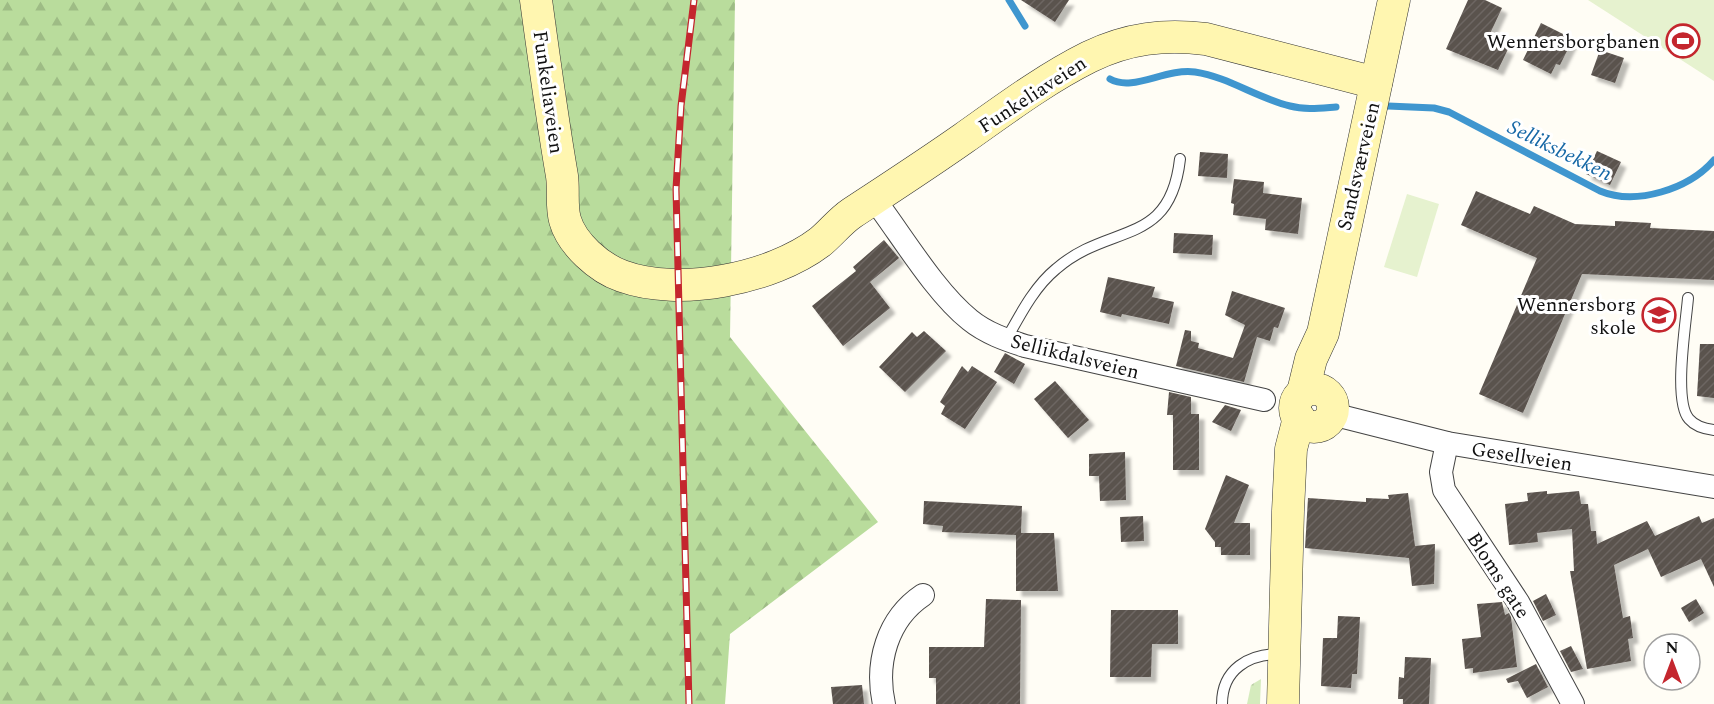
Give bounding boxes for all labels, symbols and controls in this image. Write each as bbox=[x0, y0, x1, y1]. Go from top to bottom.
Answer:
sports icon: Wennersborgbanen bbox=[1665, 23, 1701, 59]
place label: Wennersborgbanen bbox=[1487, 27, 1660, 57]
street label: Funkeliaveien bbox=[525, 29, 572, 156]
street label: Funkeliaveien bbox=[972, 48, 1093, 141]
street label: Sandsværveien bbox=[1330, 99, 1388, 234]
water label: Selliksbekken bbox=[1502, 112, 1617, 190]
place label: Wennersborg skole bbox=[1517, 290, 1636, 343]
school or university icon: Wennersborg skole bbox=[1641, 297, 1677, 333]
street label: Sellikdalsveien bbox=[1007, 326, 1142, 387]
street label: Gesellveien bbox=[1469, 434, 1575, 480]
street label: Bloms gate bbox=[1459, 526, 1537, 625]
north arrow bbox=[1642, 632, 1702, 692]
text: N bbox=[1665, 636, 1679, 660]

